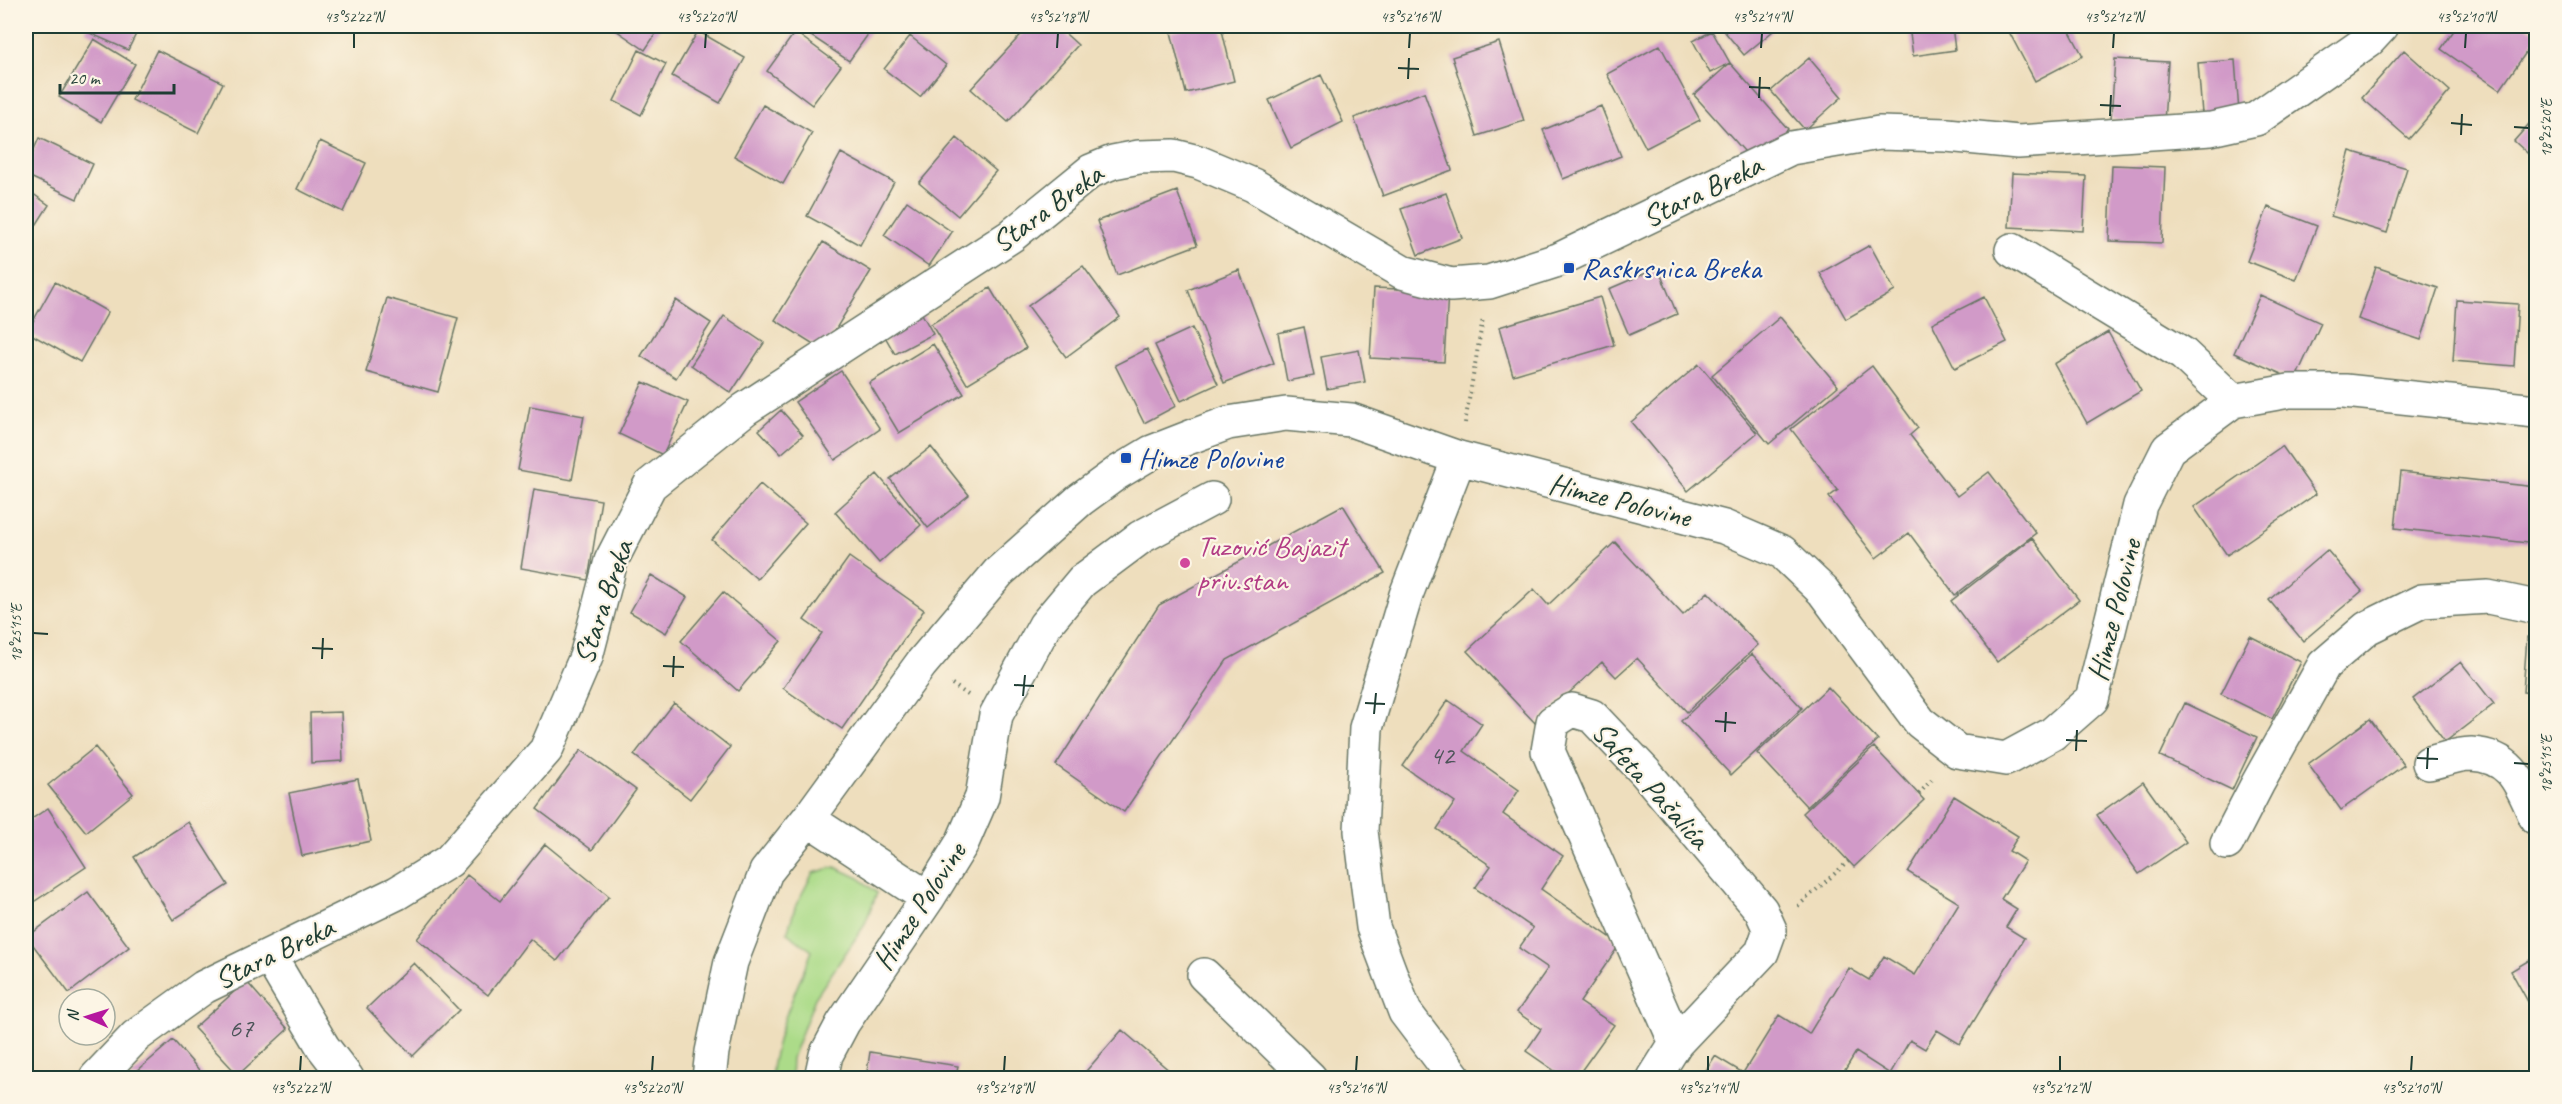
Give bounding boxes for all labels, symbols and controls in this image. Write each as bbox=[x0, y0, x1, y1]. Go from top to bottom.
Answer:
text: 43°52'22"N bbox=[324, 8, 387, 27]
text: 43°52'20"N bbox=[676, 8, 739, 27]
text: 43°52'18"N bbox=[1028, 8, 1091, 27]
text: 43°52'16"N bbox=[1380, 8, 1443, 27]
text: 43°52'14"N bbox=[1732, 8, 1795, 27]
text: 43°52'12"N bbox=[2084, 8, 2147, 27]
text: 43°52'10"N bbox=[2436, 8, 2499, 27]
scale bar bbox=[60, 57, 174, 95]
text: 20 m bbox=[69, 67, 102, 89]
text: 18°25'20"E bbox=[2537, 97, 2556, 157]
street label: Stara Breka bbox=[1636, 145, 1770, 236]
street label: Stara Breka bbox=[984, 154, 1112, 261]
place label: Raskrsnica Breka bbox=[1581, 249, 1763, 287]
marker: Raskrsnica Breka bbox=[1562, 261, 1576, 275]
place label: Himze Polovine bbox=[1138, 439, 1285, 477]
marker: Himze Polovine bbox=[1119, 451, 1133, 465]
street label: Himze Polovine bbox=[1545, 464, 1697, 536]
place label: Tuzović Bajazit priv.stan bbox=[1197, 527, 1349, 599]
street label: Stara Breka bbox=[564, 533, 642, 669]
street label: Himze Polovine bbox=[2078, 533, 2150, 685]
marker: Tuzović Bajazit priv.stan bbox=[1178, 556, 1192, 570]
text: 18°25'15"E bbox=[7, 602, 26, 662]
street label: Safeta Pašalića bbox=[1584, 713, 1720, 858]
text: 18°25'15"E bbox=[2537, 733, 2556, 793]
house number: 42 bbox=[1430, 738, 1456, 772]
street label: Himze Polovine bbox=[864, 833, 976, 977]
street label: Stara Breka bbox=[208, 907, 342, 998]
north arrow bbox=[57, 987, 117, 1047]
text: N bbox=[63, 1008, 83, 1022]
house number: 67 bbox=[229, 1011, 255, 1045]
text: 43°52'22"N bbox=[270, 1079, 333, 1098]
text: 43°52'20"N bbox=[622, 1079, 685, 1098]
text: 43°52'18"N bbox=[974, 1079, 1037, 1098]
text: 43°52'16"N bbox=[1326, 1079, 1389, 1098]
text: 43°52'14"N bbox=[1678, 1079, 1741, 1098]
text: 43°52'12"N bbox=[2030, 1079, 2093, 1098]
text: 43°52'10"N bbox=[2381, 1079, 2444, 1098]

